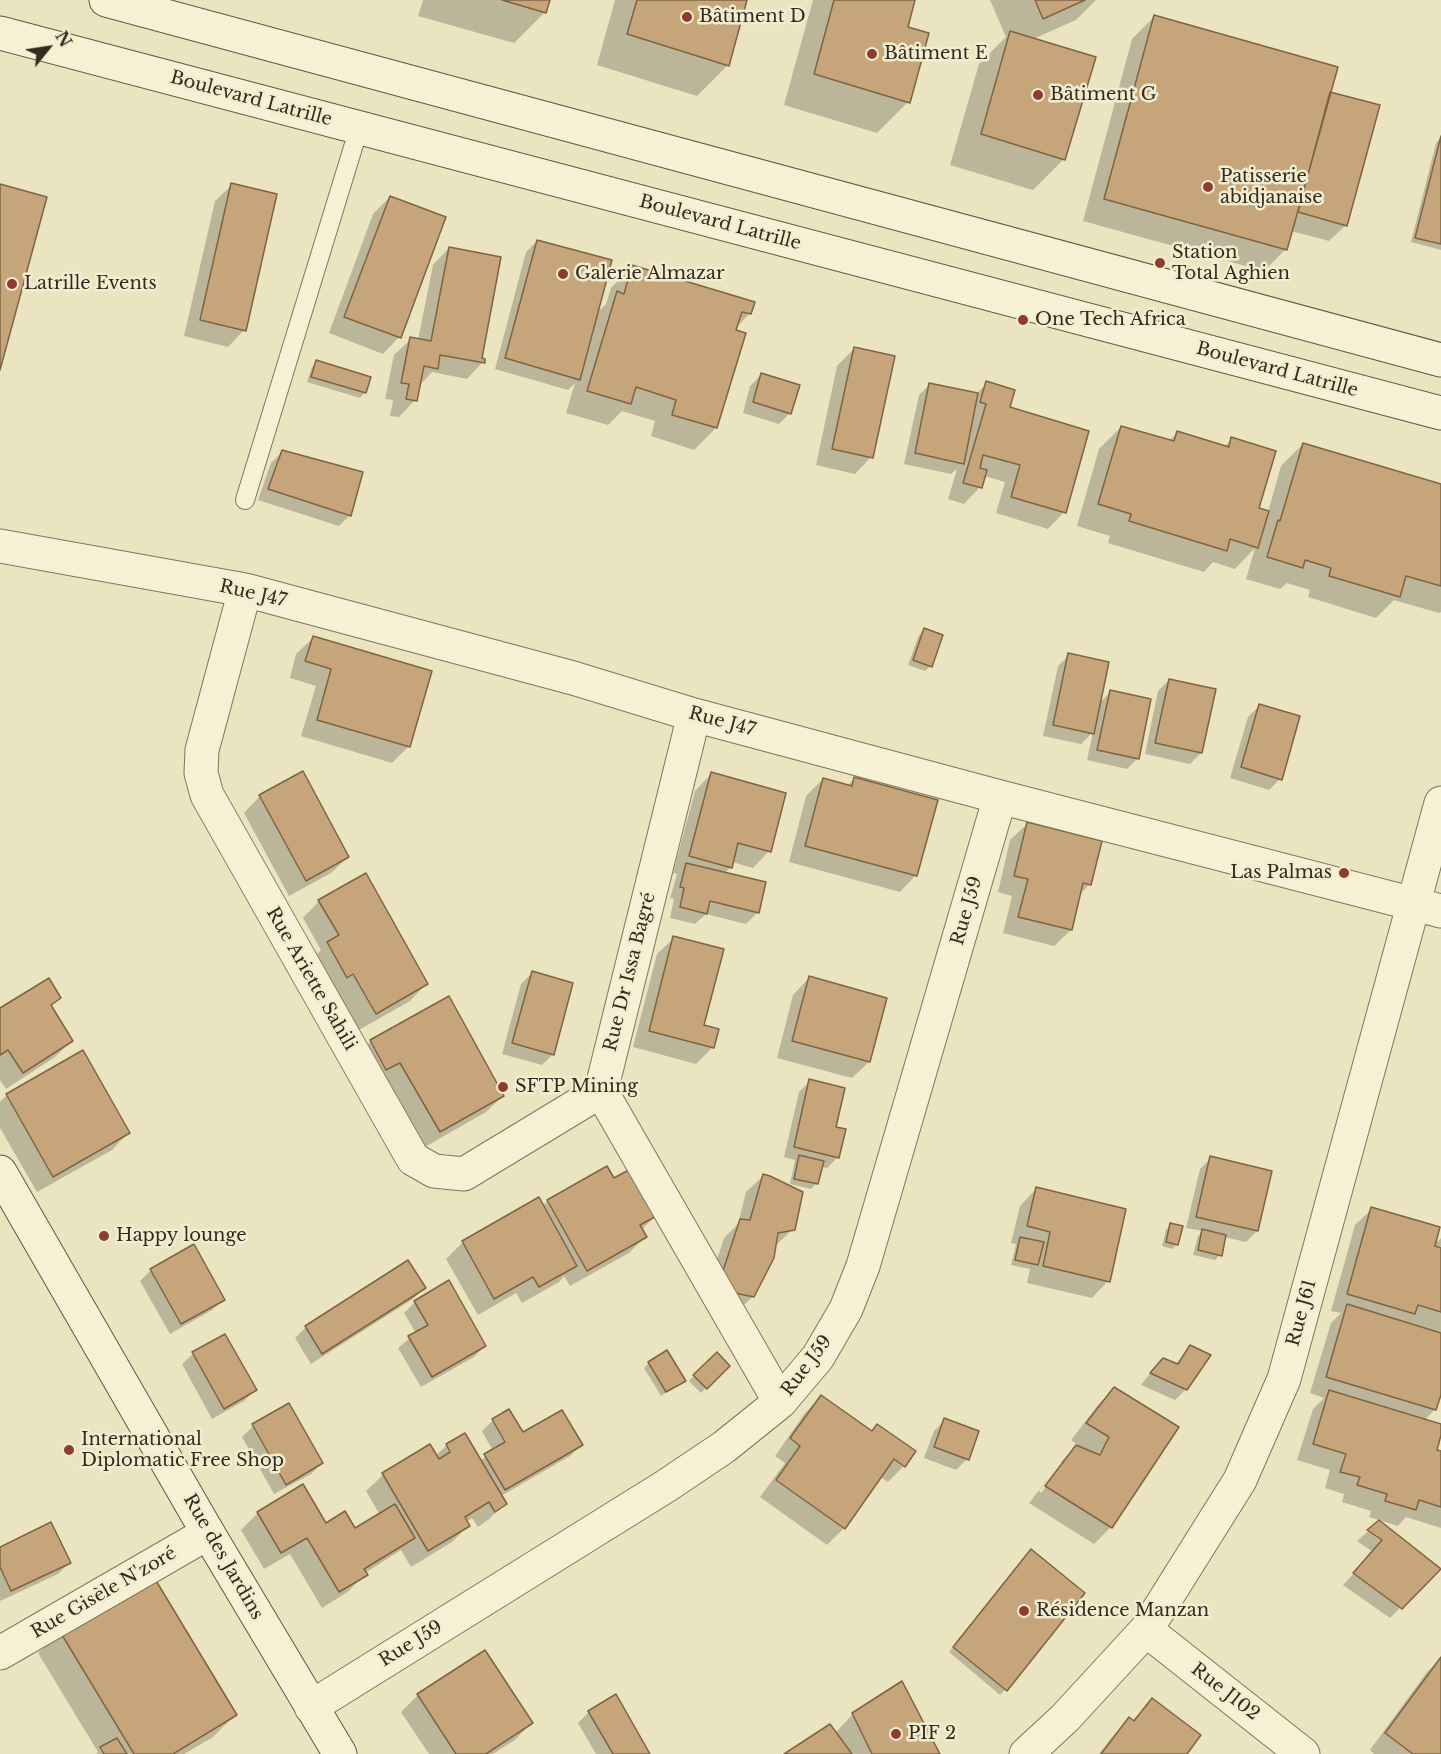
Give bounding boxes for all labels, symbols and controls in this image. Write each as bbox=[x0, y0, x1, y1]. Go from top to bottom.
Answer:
place label: Bâtiment D bbox=[699, 6, 806, 28]
marker: Bâtiment D bbox=[680, 10, 694, 24]
north arrow bbox=[18, 18, 78, 78]
text: N bbox=[51, 27, 76, 51]
place label: Bâtiment E bbox=[884, 43, 988, 65]
marker: Bâtiment E bbox=[865, 47, 879, 61]
street label: Boulevard Latrille bbox=[168, 67, 334, 131]
place label: Bâtiment G bbox=[1050, 84, 1156, 106]
marker: Bâtiment G bbox=[1031, 88, 1045, 102]
place label: Patisserie abidjanaise bbox=[1220, 166, 1322, 208]
marker: Patisserie abidjanaise bbox=[1201, 180, 1215, 194]
street label: Boulevard Latrille bbox=[637, 191, 803, 255]
place label: Station Total Aghien bbox=[1172, 242, 1290, 284]
marker: Station Total Aghien bbox=[1153, 256, 1167, 270]
place label: Galerie Almazar bbox=[575, 263, 725, 285]
marker: Galerie Almazar bbox=[556, 267, 570, 281]
place label: Latrille Events bbox=[24, 273, 157, 295]
marker: Latrille Events bbox=[5, 277, 19, 291]
place label: One Tech Africa bbox=[1035, 309, 1186, 331]
marker: One Tech Africa bbox=[1016, 313, 1030, 327]
street label: Boulevard Latrille bbox=[1194, 338, 1360, 402]
street label: Rue J47 bbox=[217, 576, 289, 612]
street label: Rue J47 bbox=[686, 703, 758, 741]
place label: Las Palmas bbox=[1230, 862, 1332, 884]
marker: Las Palmas bbox=[1337, 866, 1351, 880]
street label: Rue J59 bbox=[947, 874, 987, 948]
street label: Rue Dr Issa Bagré bbox=[600, 890, 660, 1054]
street label: Rue Ariette Sahili bbox=[261, 904, 361, 1054]
place label: SFTP Mining bbox=[515, 1076, 638, 1098]
marker: SFTP Mining bbox=[496, 1080, 510, 1094]
place label: Happy lounge bbox=[116, 1225, 246, 1247]
marker: Happy lounge bbox=[97, 1229, 111, 1243]
street label: Rue J61 bbox=[1283, 1277, 1321, 1349]
street label: Rue J59 bbox=[777, 1331, 837, 1401]
place label: International Diplomatic Free Shop bbox=[81, 1429, 284, 1472]
marker: International Diplomatic Free Shop bbox=[62, 1443, 76, 1457]
street label: Rue des Jardins bbox=[178, 1490, 268, 1624]
street label: Rue Gisèle N'zoré bbox=[28, 1543, 180, 1643]
place label: Résidence Manzan bbox=[1036, 1600, 1209, 1622]
marker: Résidence Manzan bbox=[1017, 1604, 1031, 1618]
street label: Rue J59 bbox=[375, 1616, 447, 1672]
street label: Rue J102 bbox=[1187, 1659, 1263, 1725]
place label: PIF 2 bbox=[908, 1723, 956, 1745]
marker: PIF 2 bbox=[889, 1727, 903, 1741]

